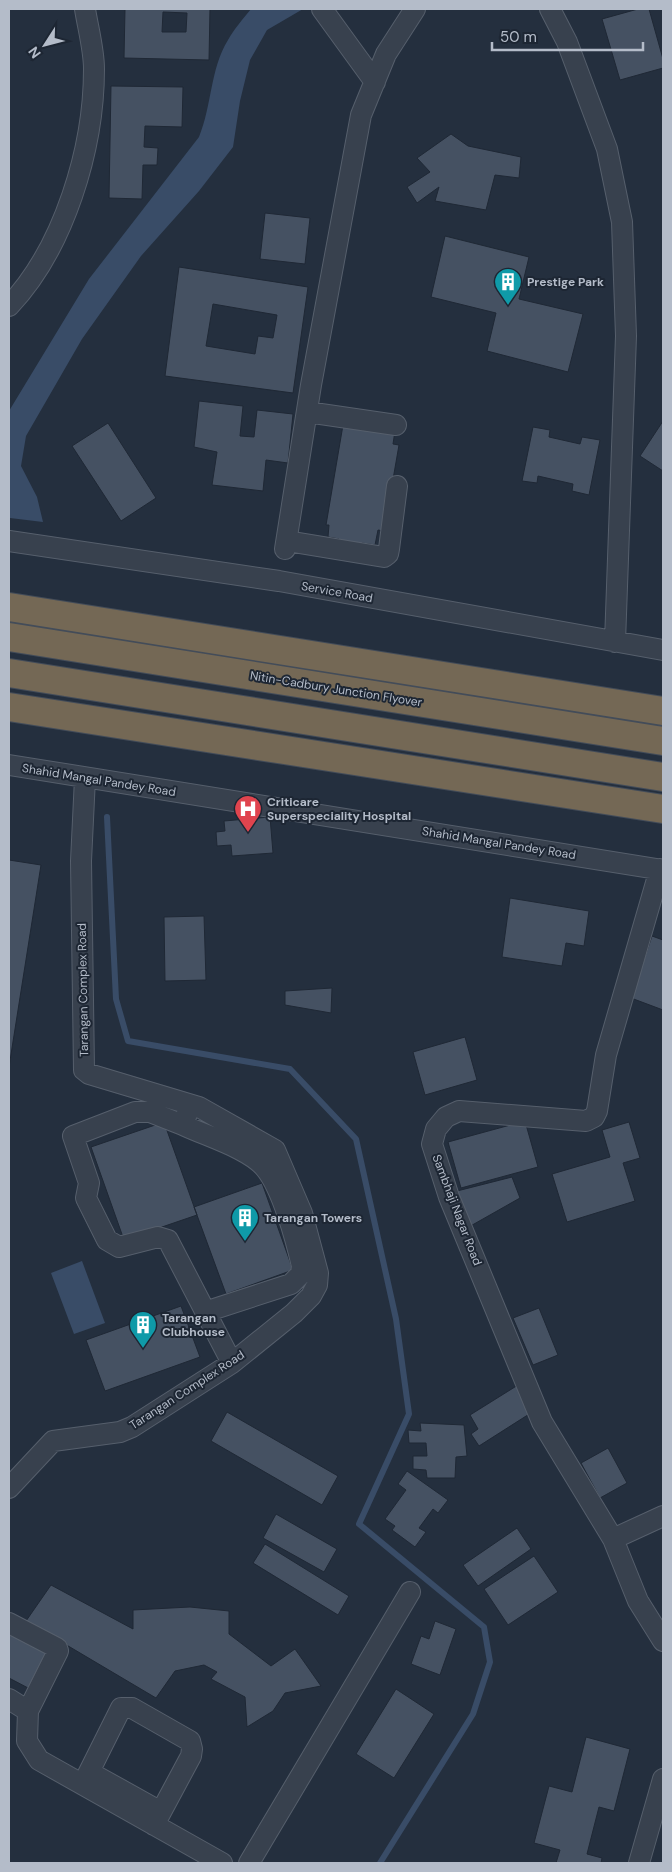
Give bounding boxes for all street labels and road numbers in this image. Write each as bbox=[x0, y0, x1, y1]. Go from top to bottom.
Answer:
street label: Service Road bbox=[300, 578, 374, 606]
street label: Nitin-Cadbury Junction Flyover bbox=[249, 667, 424, 711]
street label: Shahid Mangal Pandey Road bbox=[21, 760, 177, 800]
street label: Shahid Mangal Pandey Road bbox=[421, 823, 577, 863]
street label: Tarangan Complex Road bbox=[74, 923, 92, 1057]
street label: Sambhaji Nagar Road bbox=[428, 1152, 486, 1268]
street label: Tarangan Complex Road bbox=[127, 1347, 247, 1433]

